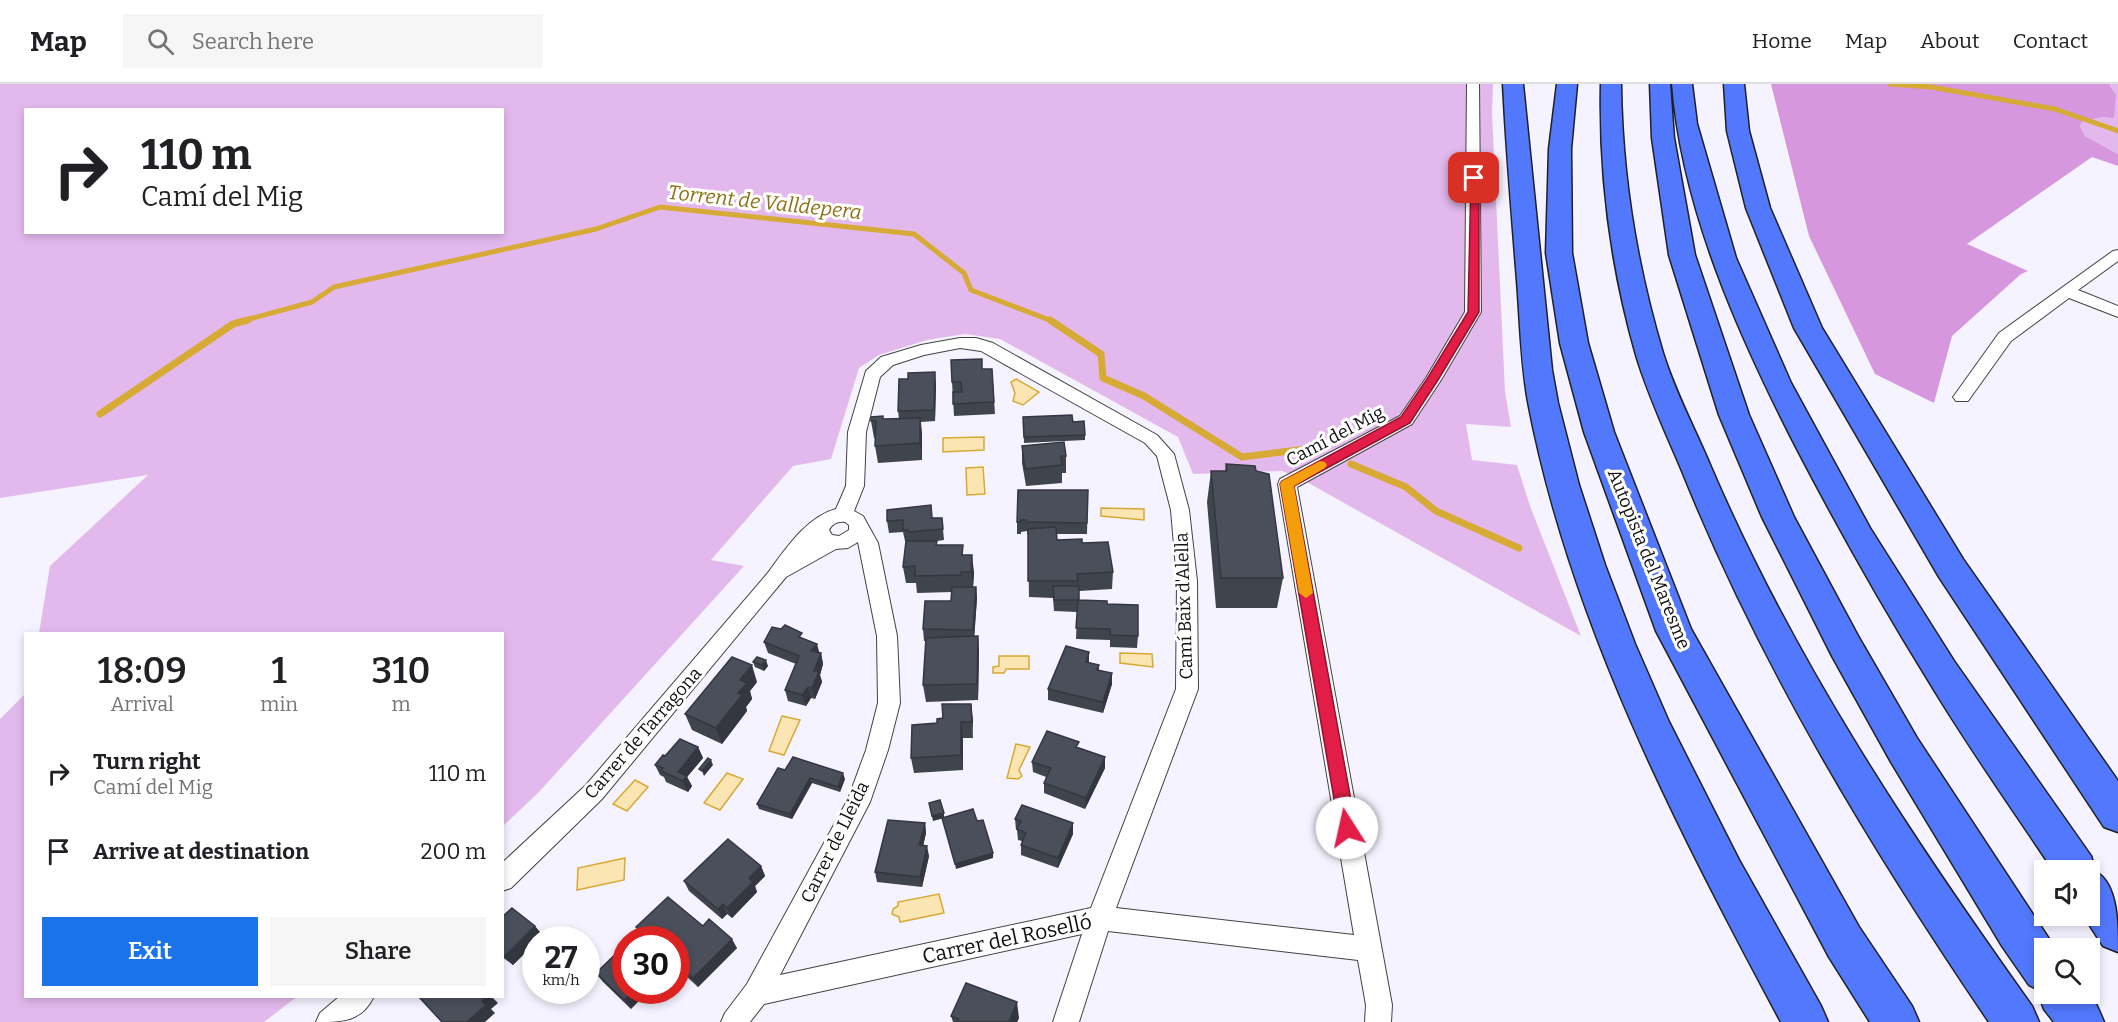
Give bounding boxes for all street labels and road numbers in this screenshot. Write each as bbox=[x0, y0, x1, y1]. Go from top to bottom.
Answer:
street label: Camí del Mig bbox=[1282, 401, 1388, 471]
street label: Autopista del Maresme bbox=[1603, 466, 1695, 652]
street label: Camí Baix d'Alella bbox=[1170, 532, 1198, 680]
street label: Carrer de Tarragona bbox=[580, 662, 706, 803]
street label: Carrer de Lleida bbox=[796, 778, 874, 906]
street label: Carrer del Roselló bbox=[920, 908, 1094, 970]

